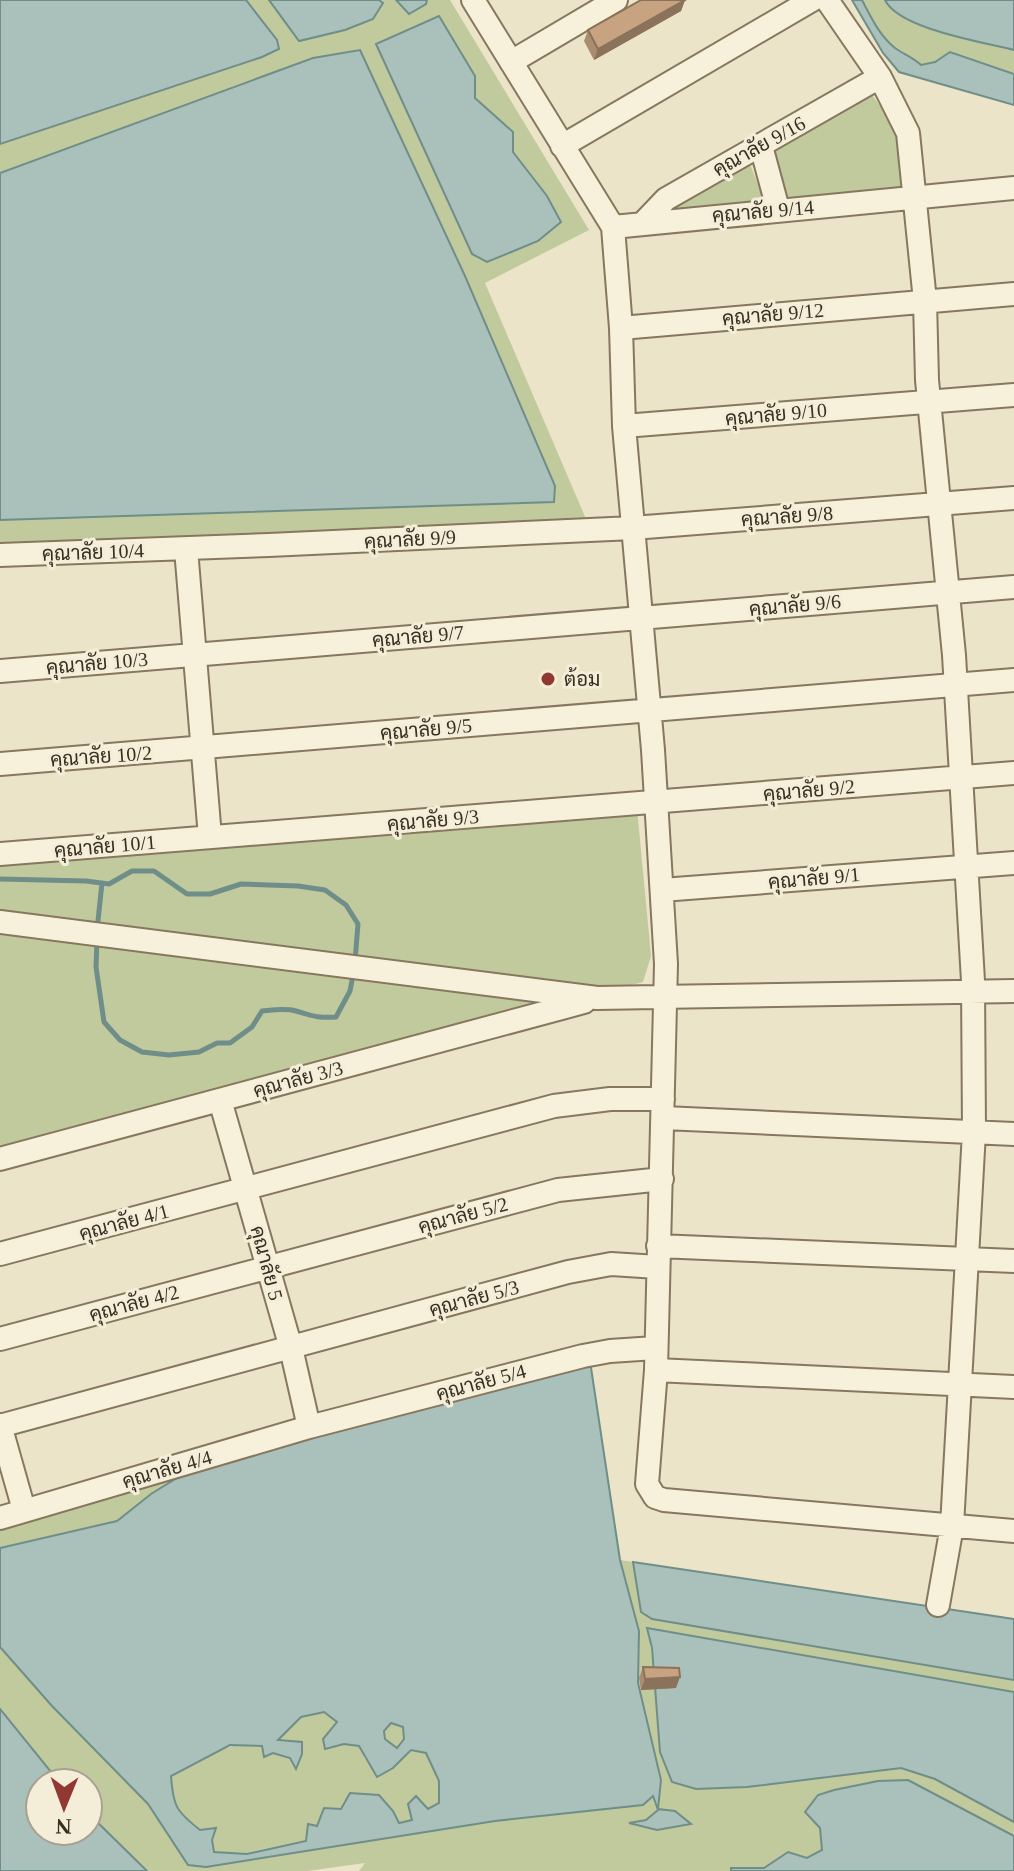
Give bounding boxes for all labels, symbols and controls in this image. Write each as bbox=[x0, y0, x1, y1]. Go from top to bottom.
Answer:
street label: คุณาลัย 9/16 bbox=[709, 111, 810, 183]
street label: คุณาลัย 9/14 bbox=[711, 195, 815, 229]
street label: คุณาลัย 9/12 bbox=[721, 298, 825, 332]
street label: คุณาลัย 9/10 bbox=[724, 398, 828, 432]
street label: คุณาลัย 9/8 bbox=[740, 501, 834, 533]
street label: คุณาลัย 9/9 bbox=[363, 525, 457, 555]
street label: คุณาลัย 10/4 bbox=[42, 538, 144, 568]
street label: คุณาลัย 9/6 bbox=[748, 589, 842, 623]
street label: คุณาลัย 9/7 bbox=[371, 620, 465, 654]
street label: คุณาลัย 10/3 bbox=[45, 647, 149, 681]
place label: ต้อม bbox=[564, 667, 600, 690]
marker: ต้อม bbox=[539, 670, 557, 688]
street label: คุณาลัย 9/5 bbox=[379, 713, 473, 747]
street label: คุณาลัย 10/2 bbox=[49, 740, 153, 774]
street label: คุณาลัย 9/2 bbox=[762, 774, 856, 808]
street label: คุณาลัย 9/3 bbox=[386, 804, 480, 838]
street label: คุณาลัย 10/1 bbox=[53, 830, 157, 864]
street label: คุณาลัย 9/1 bbox=[767, 862, 861, 896]
street label: คุณาลัย 3/3 bbox=[250, 1056, 346, 1104]
street label: คุณาลัย 5/2 bbox=[415, 1192, 511, 1240]
street label: คุณาลัย 4/1 bbox=[76, 1199, 172, 1247]
street label: คุณาลัย 5 bbox=[244, 1223, 288, 1304]
street label: คุณาลัย 5/3 bbox=[426, 1275, 522, 1323]
street label: คุณาลัย 4/2 bbox=[86, 1280, 182, 1328]
street label: คุณาลัย 5/4 bbox=[433, 1359, 529, 1407]
street label: คุณาลัย 4/4 bbox=[119, 1445, 215, 1495]
north arrow bbox=[24, 1767, 104, 1847]
text: N bbox=[55, 1814, 72, 1839]

